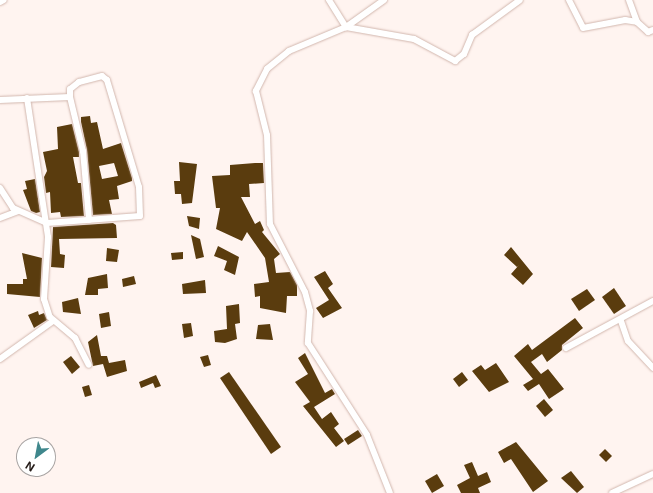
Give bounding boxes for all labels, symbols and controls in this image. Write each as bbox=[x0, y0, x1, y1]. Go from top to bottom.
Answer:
north arrow bbox=[16, 437, 56, 477]
text: N bbox=[23, 458, 37, 474]

